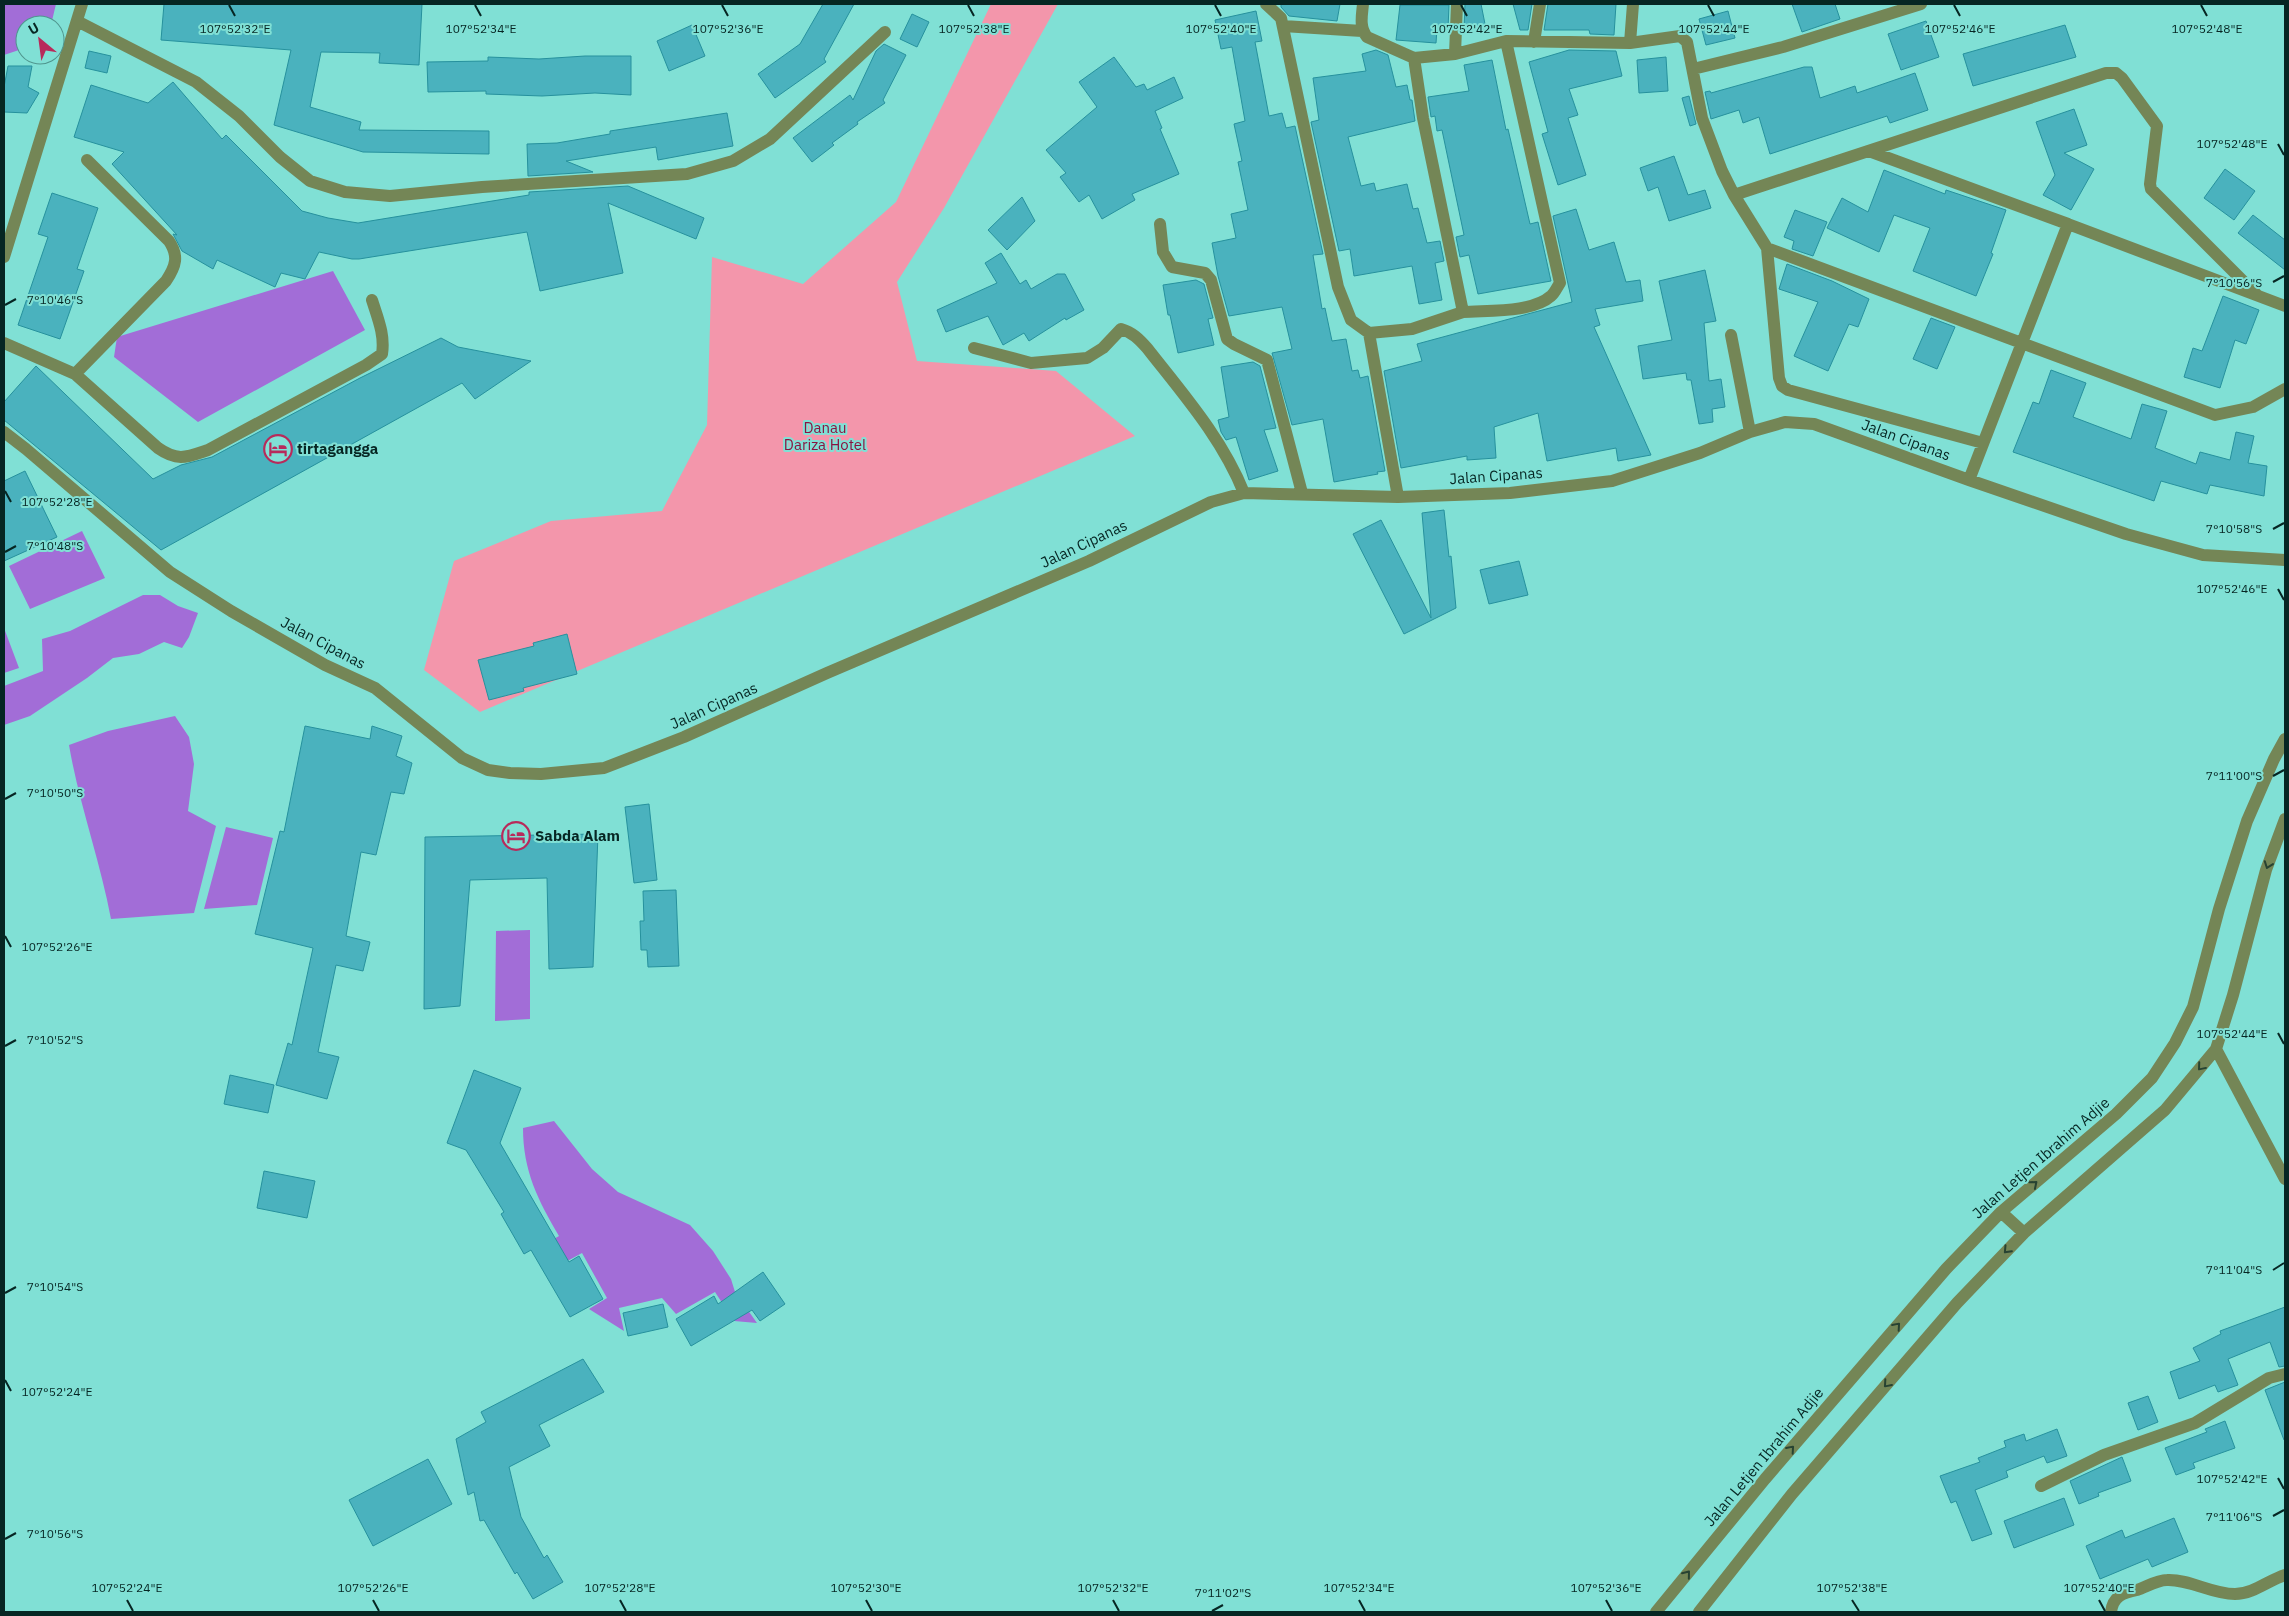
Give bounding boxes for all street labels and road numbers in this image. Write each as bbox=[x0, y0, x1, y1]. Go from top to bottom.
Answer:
street label: Jalan Cipanas bbox=[1859, 415, 1953, 464]
street label: Jalan Cipanas bbox=[1449, 463, 1543, 488]
street label: Jalan Cipanas bbox=[1037, 515, 1130, 572]
street label: Jalan Cipanas bbox=[278, 612, 369, 673]
street label: Jalan Cipanas bbox=[667, 678, 760, 733]
street label: Jalan Letjen Ibrahim Adjie bbox=[1968, 1093, 2113, 1222]
street label: Jalan Letjen Ibrahim Adjie bbox=[1700, 1383, 1827, 1530]

